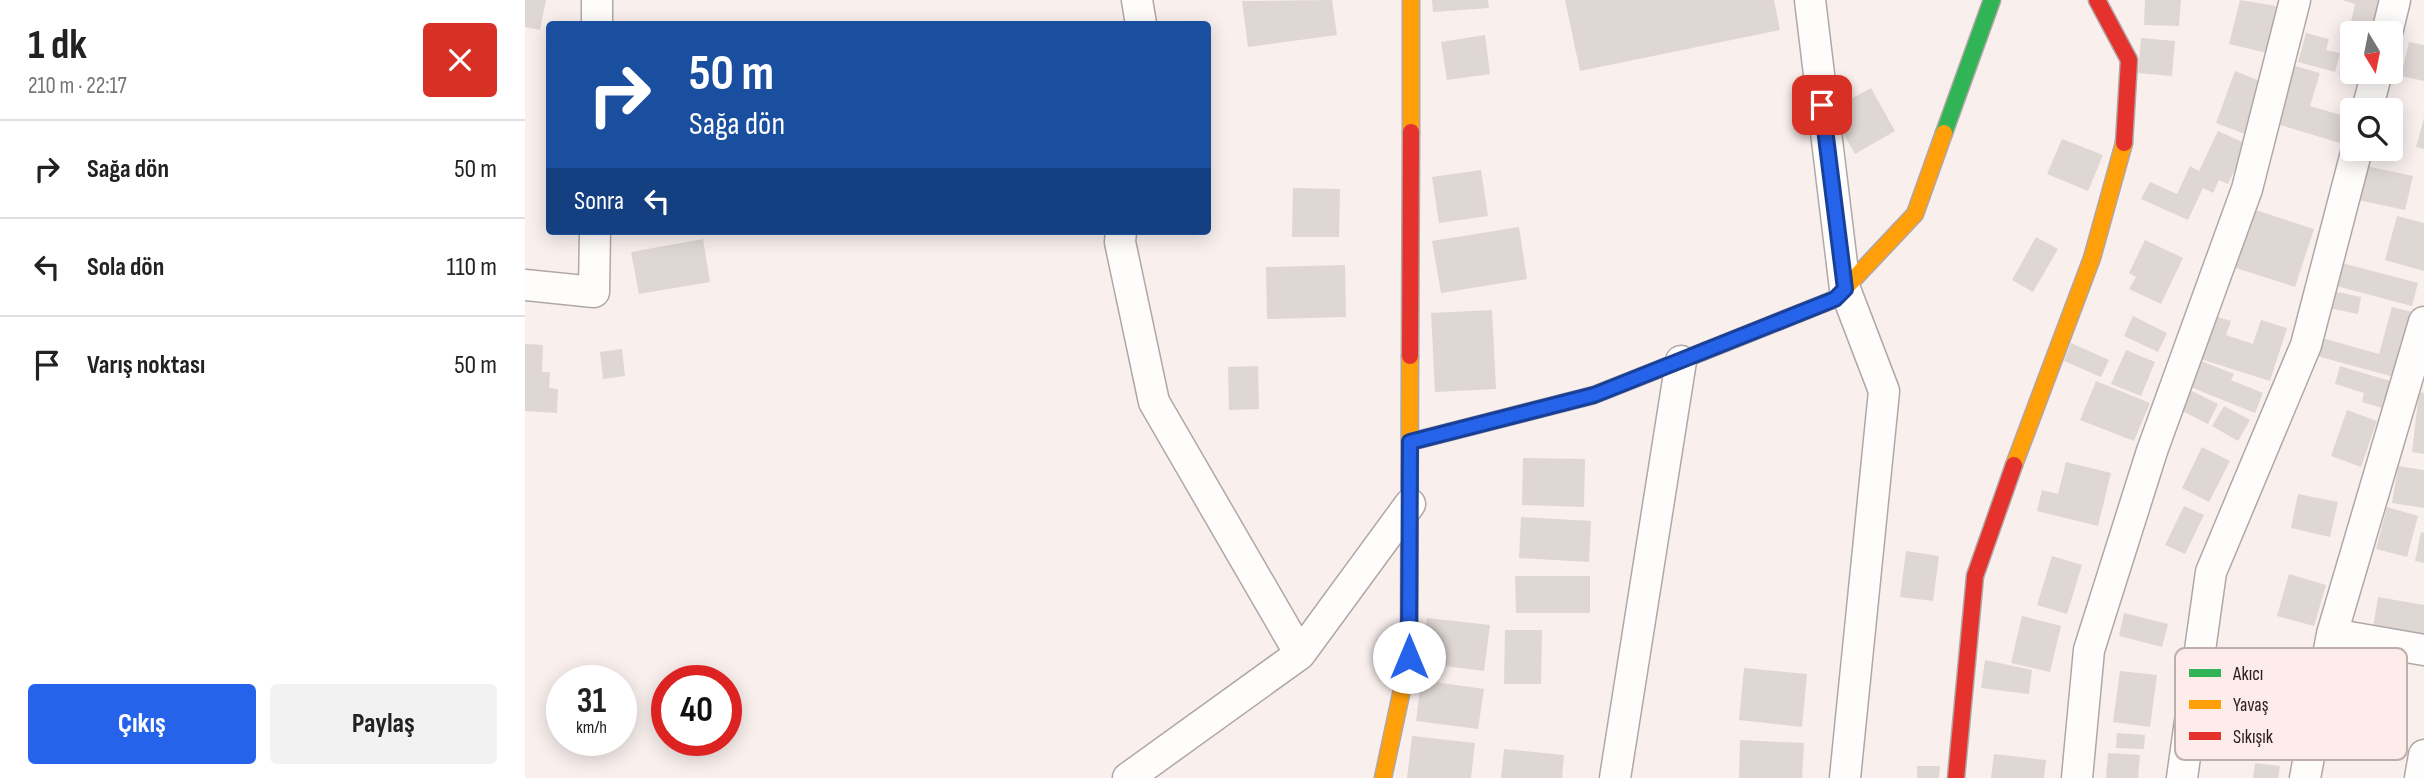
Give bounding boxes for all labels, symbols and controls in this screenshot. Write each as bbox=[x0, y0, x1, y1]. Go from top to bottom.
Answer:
text: 1 dk bbox=[28, 20, 87, 71]
north arrow bbox=[2340, 21, 2403, 84]
map controls bbox=[2340, 21, 2403, 161]
button: close bbox=[423, 23, 497, 97]
text: 50 m bbox=[689, 45, 774, 104]
icon: right bbox=[574, 49, 665, 140]
text: 210 m · 22:17 bbox=[28, 72, 127, 100]
pin bbox=[1792, 75, 1852, 135]
icon: arrive bbox=[1803, 86, 1841, 124]
button: search bbox=[2340, 98, 2403, 161]
text: Sağa dön bbox=[689, 105, 785, 144]
icon: right bbox=[28, 150, 66, 188]
text: Sağa dön bbox=[87, 154, 169, 185]
text: 50 m bbox=[454, 154, 497, 185]
icon: left bbox=[638, 182, 676, 220]
text: Sonra bbox=[574, 186, 624, 217]
icon: left bbox=[28, 248, 66, 286]
text: Sola dön bbox=[87, 252, 164, 283]
text: 110 m bbox=[446, 252, 497, 283]
icon: arrive bbox=[28, 346, 66, 384]
text: Varış noktası bbox=[87, 350, 205, 381]
text: 50 m bbox=[454, 350, 497, 381]
position arrow bbox=[1372, 620, 1446, 694]
legend bbox=[2175, 648, 2407, 760]
text: Akıcı bbox=[2232, 663, 2263, 686]
speed limit sign: 40 bbox=[651, 665, 742, 756]
text: 31 bbox=[577, 680, 606, 723]
button: Çıkış bbox=[28, 684, 256, 764]
button: Paylaş bbox=[270, 684, 497, 764]
text: Yavaş bbox=[2233, 694, 2269, 717]
text: km/h bbox=[576, 717, 607, 738]
text: Sıkışık bbox=[2233, 726, 2274, 749]

